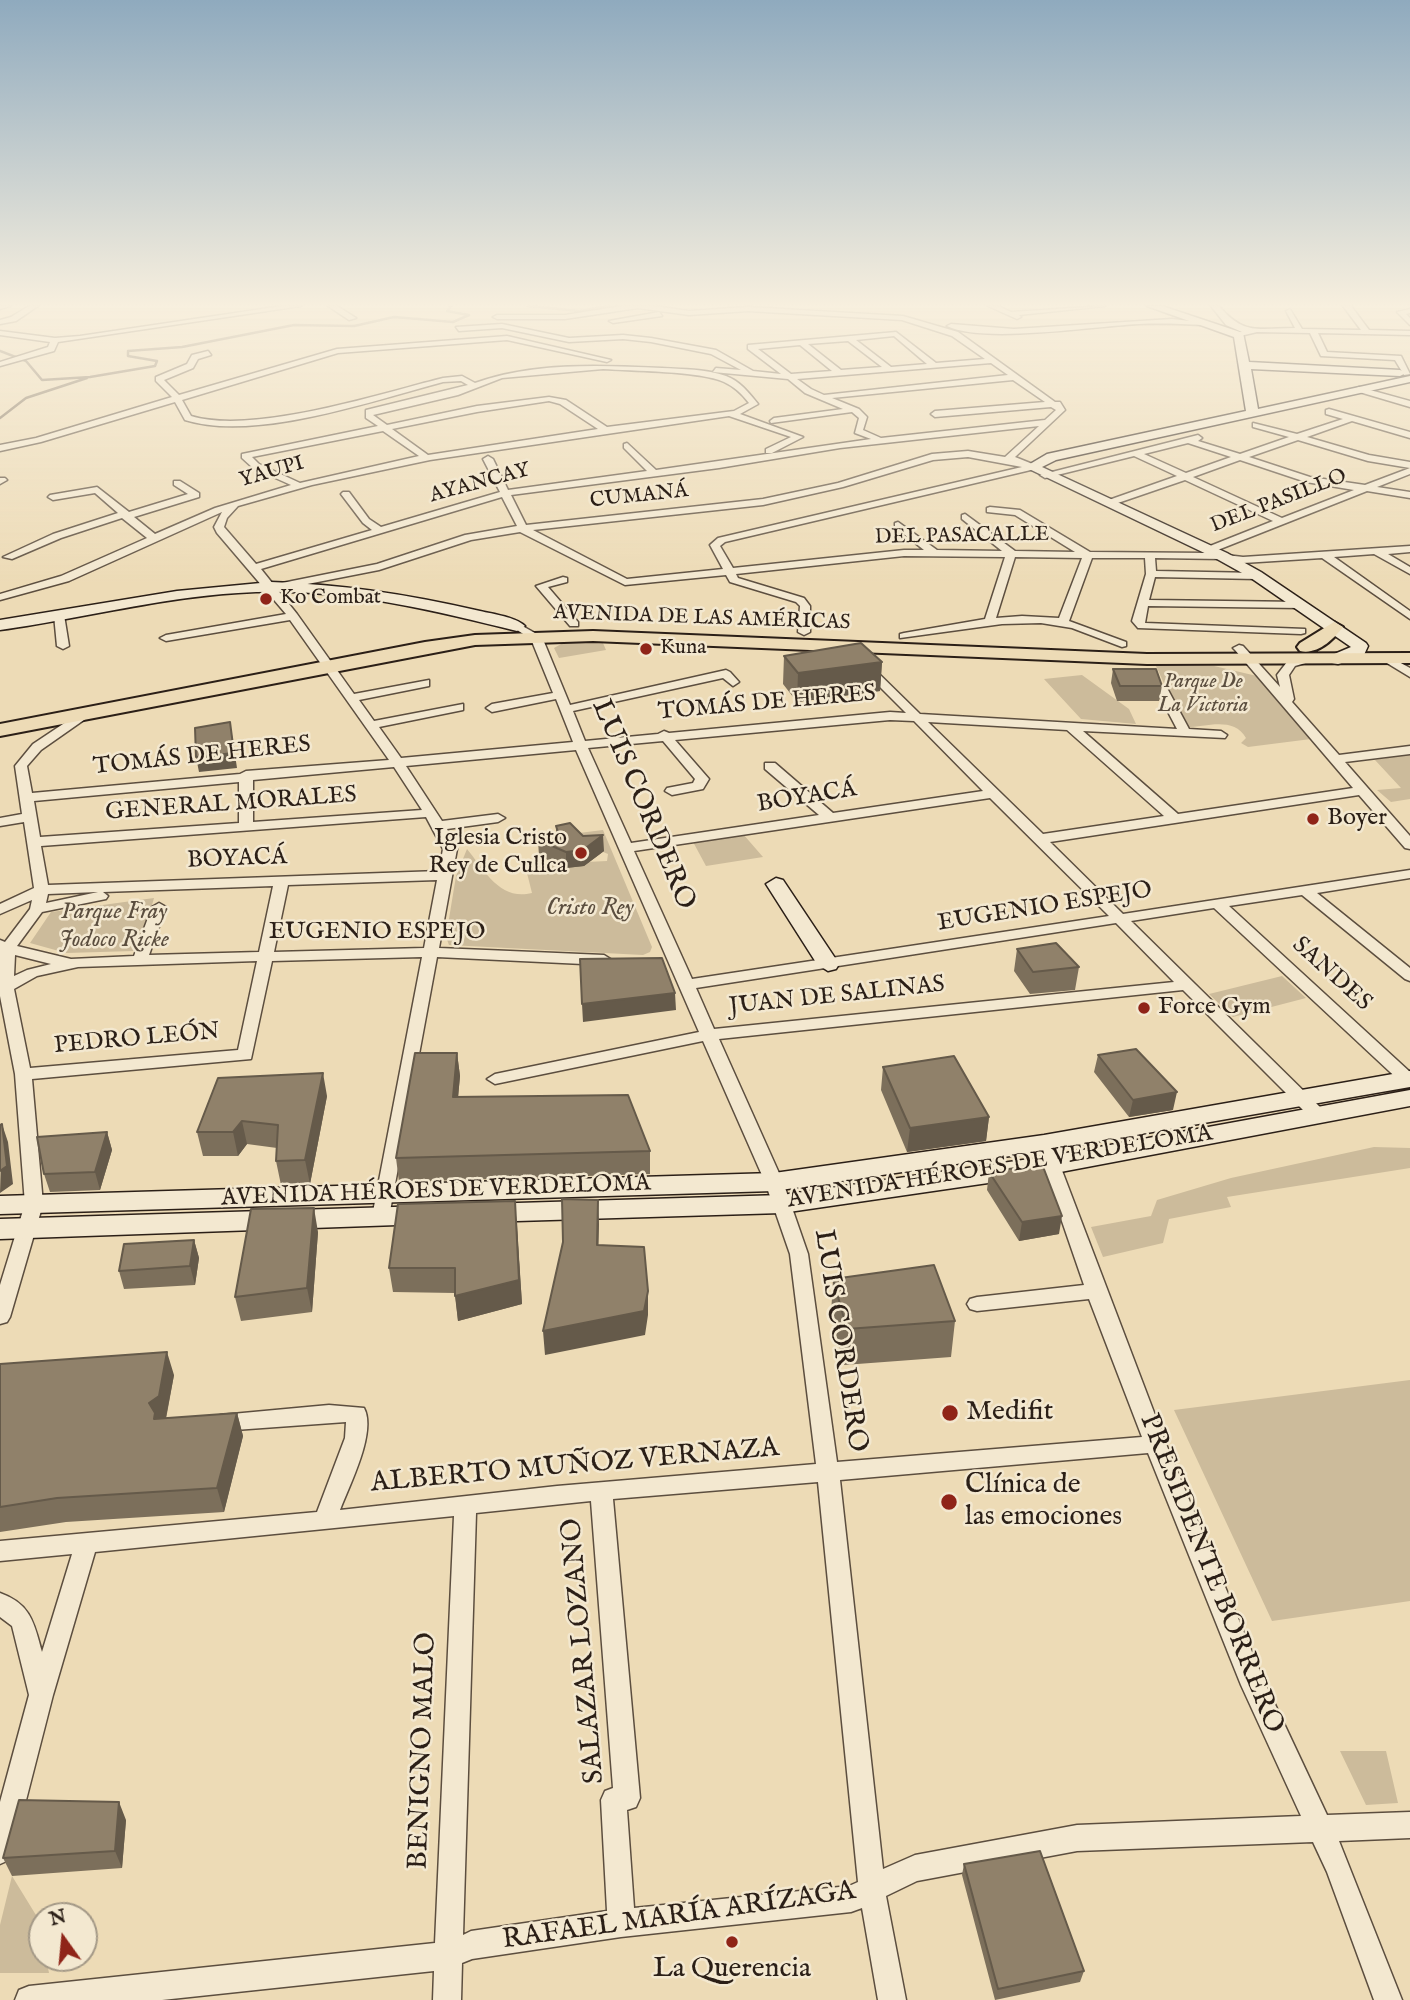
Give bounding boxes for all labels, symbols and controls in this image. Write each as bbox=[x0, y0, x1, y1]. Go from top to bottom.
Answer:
street label: YAUPI bbox=[237, 452, 307, 494]
street label: AYANCAY bbox=[427, 459, 533, 509]
street label: DEL PASILLO bbox=[1207, 465, 1351, 539]
street label: CUMANÁ bbox=[589, 479, 689, 515]
street label: DEL PASACALLE bbox=[874, 523, 1050, 551]
place label: Ko Combat bbox=[280, 586, 381, 612]
marker: Ko Combat bbox=[258, 591, 274, 607]
street label: AVENIDA DE LAS AMÉRICAS bbox=[553, 601, 851, 637]
place label: Kuna bbox=[660, 636, 706, 662]
marker: Kuna bbox=[638, 641, 654, 657]
park label: Parque De La Victoria bbox=[1158, 670, 1248, 720]
street label: TOMÁS DE HERES bbox=[657, 680, 877, 728]
street label: LUIS CORDERO bbox=[583, 695, 701, 915]
street label: TOMÁS DE HERES bbox=[92, 731, 312, 783]
street label: BOYACÁ bbox=[755, 776, 859, 820]
street label: GENERAL MORALES bbox=[104, 782, 358, 828]
place label: Boyer bbox=[1327, 805, 1387, 833]
marker: Boyer bbox=[1305, 811, 1321, 827]
place label: Iglesia Cristo Rey de Cullca bbox=[428, 825, 567, 881]
street label: BOYACÁ bbox=[186, 844, 288, 876]
marker: Iglesia Cristo Rey de Cullca bbox=[573, 845, 589, 861]
street label: EUGENIO ESPEJO bbox=[936, 877, 1154, 939]
park label: Cristo Rey bbox=[546, 895, 634, 923]
park label: Parque Fray Jodoco Ricke bbox=[59, 899, 169, 955]
street label: EUGENIO ESPEJO bbox=[269, 919, 485, 947]
street label: SANDES bbox=[1285, 932, 1377, 1018]
street label: JUAN DE SALINAS bbox=[728, 971, 946, 1023]
place label: Force Gym bbox=[1158, 994, 1271, 1022]
marker: Force Gym bbox=[1136, 1000, 1152, 1016]
street label: PEDRO LEÓN bbox=[53, 1018, 221, 1062]
street label: AVENIDA HÉROES DE VERDELOMA bbox=[785, 1120, 1215, 1216]
street label: AVENIDA HÉROES DE VERDELOMA bbox=[221, 1170, 651, 1214]
street label: LUIS CORDERO bbox=[805, 1227, 873, 1455]
place label: Medifit bbox=[966, 1396, 1053, 1430]
marker: Medifit bbox=[940, 1403, 960, 1423]
street label: PRESIDENTE BORRERO bbox=[1130, 1409, 1290, 1739]
street label: ALBERTO MUÑOZ VERNAZA bbox=[369, 1432, 781, 1502]
place label: Clínica de las emociones bbox=[965, 1469, 1122, 1535]
marker: Clínica de las emociones bbox=[939, 1492, 959, 1512]
street label: SALAZAR LOZANO bbox=[557, 1517, 613, 1785]
street label: BENIGNO MALO bbox=[403, 1632, 445, 1870]
street label: RAFAEL MARÍA ARÍZAGA bbox=[500, 1876, 858, 1958]
north arrow bbox=[28, 1902, 98, 1972]
text: N bbox=[47, 1905, 69, 1932]
marker: La Querencia bbox=[724, 1934, 740, 1950]
place label: La Querencia bbox=[653, 1953, 811, 1987]

